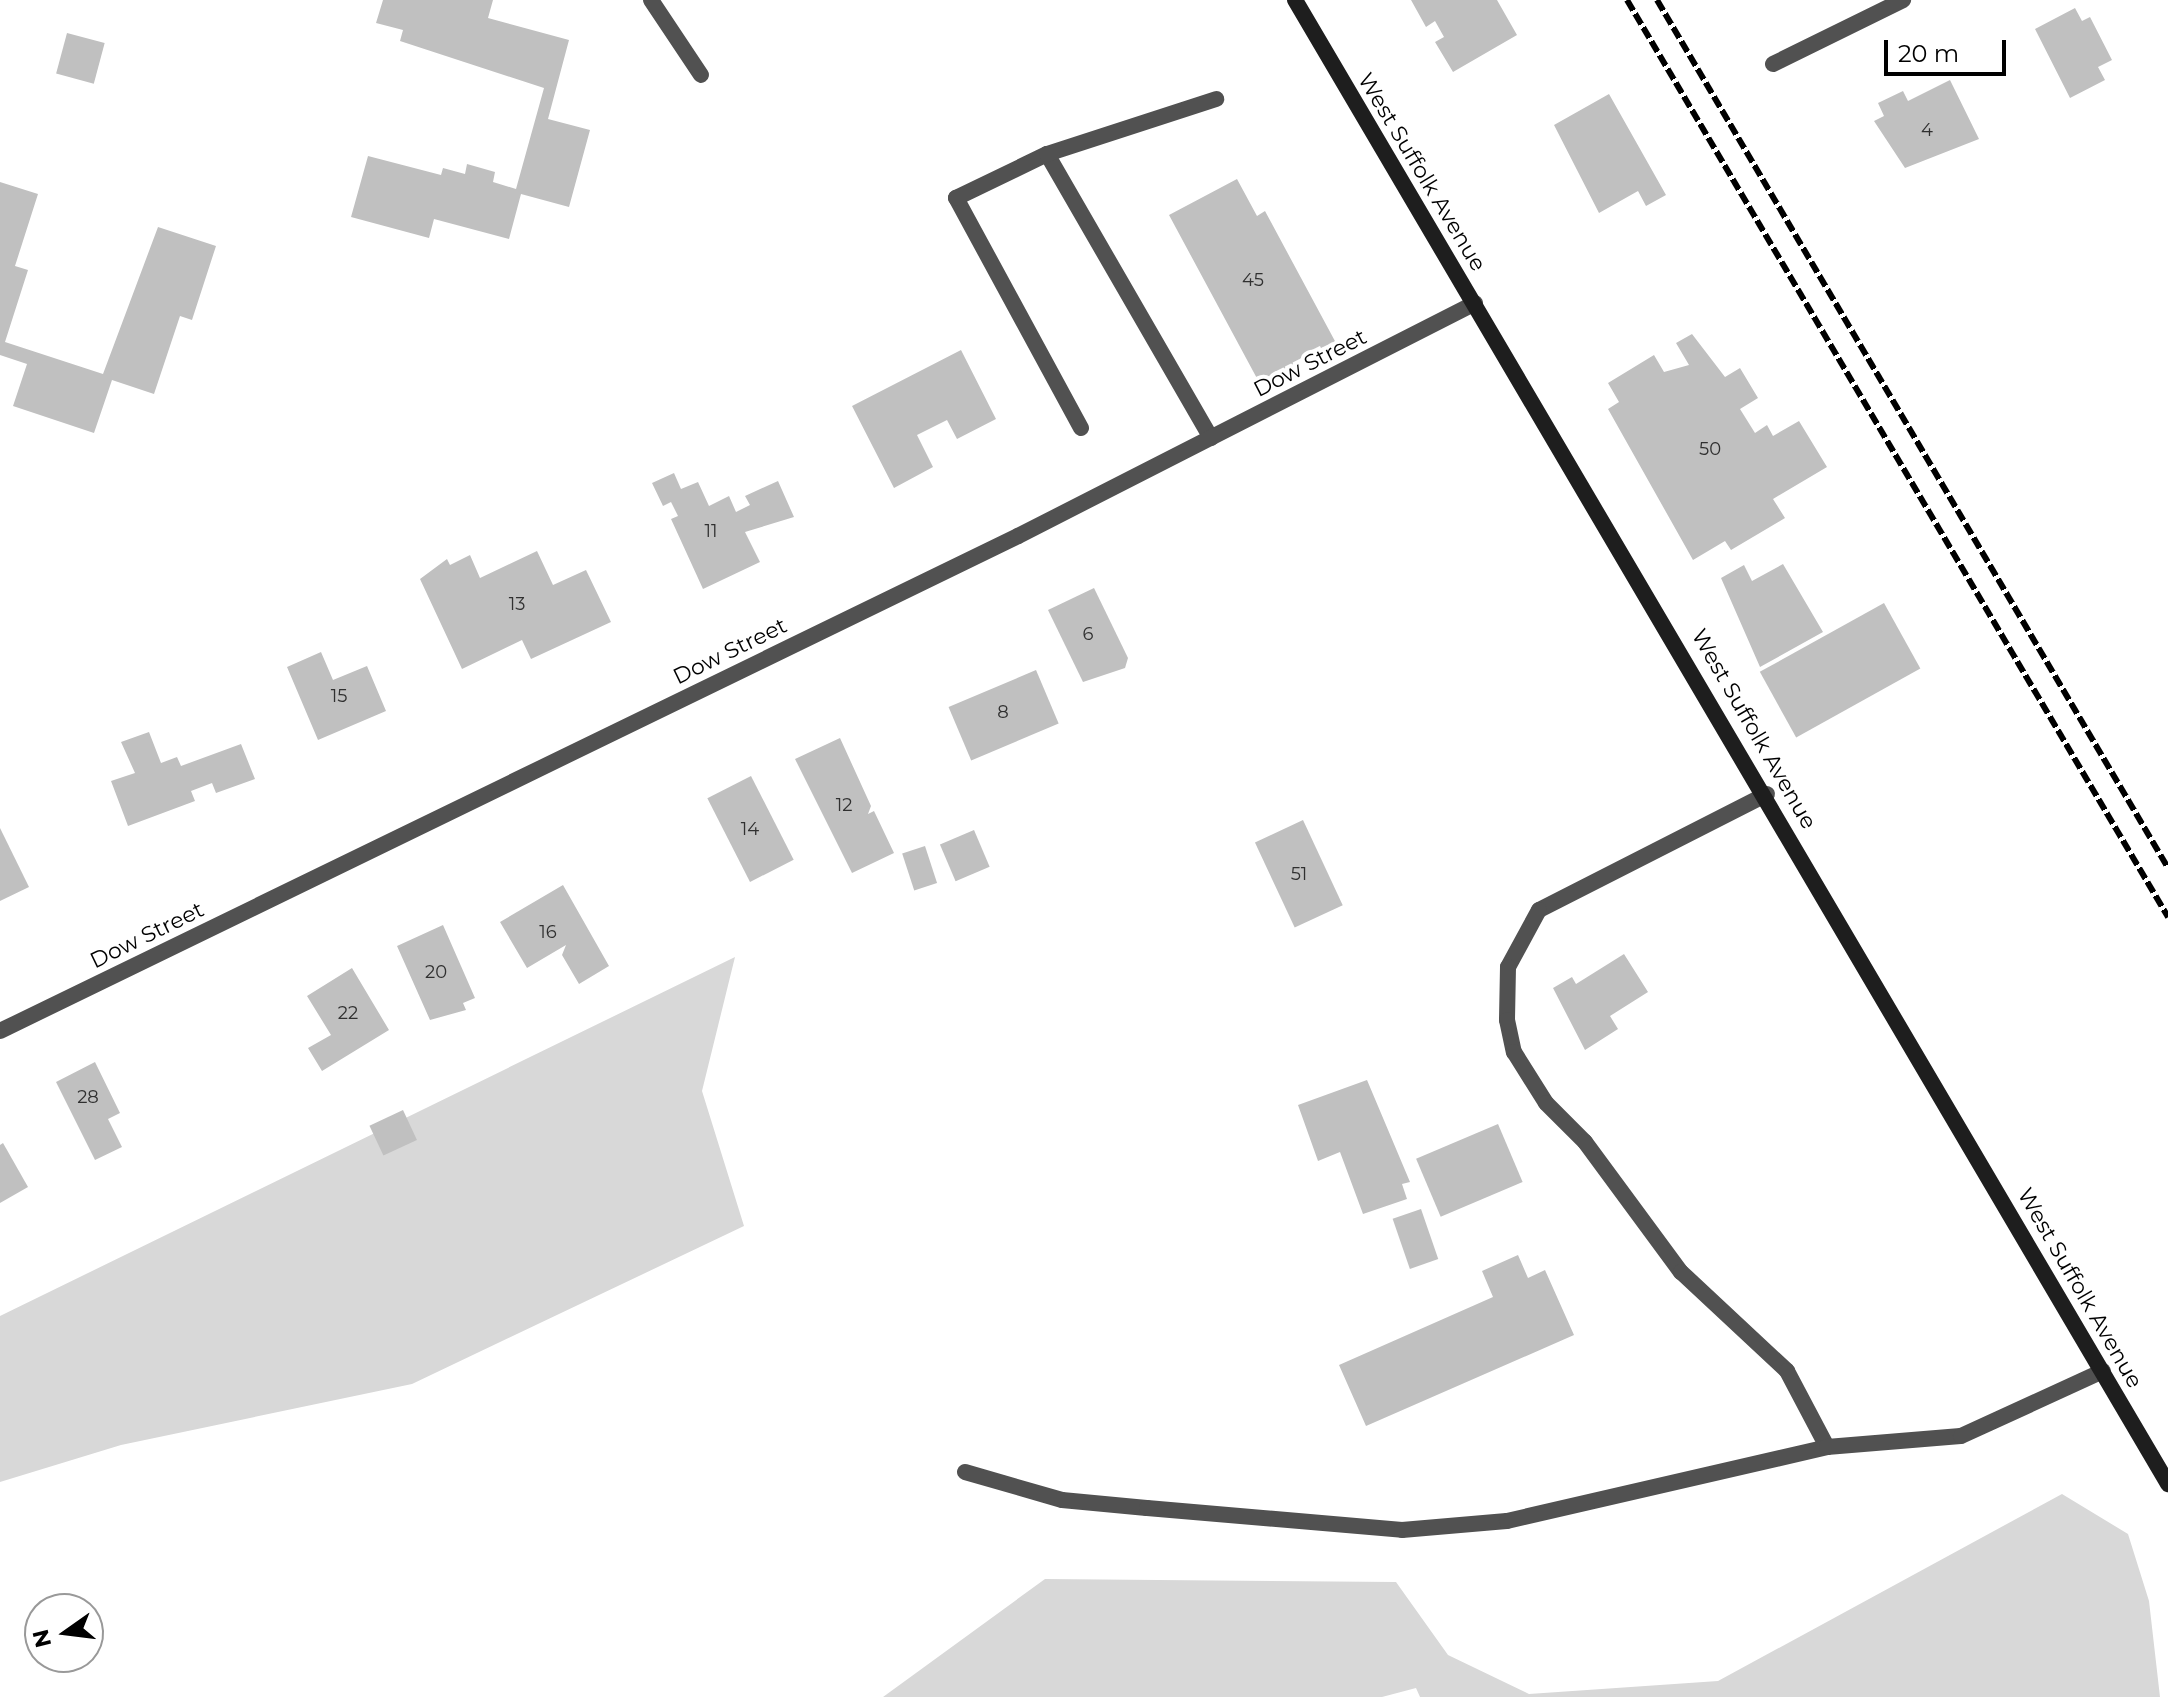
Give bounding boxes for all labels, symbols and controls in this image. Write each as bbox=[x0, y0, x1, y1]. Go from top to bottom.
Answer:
scale bar bbox=[1888, 24, 2010, 74]
text: 20 m bbox=[1898, 39, 1959, 68]
street label: West Suffolk Avenue bbox=[1352, 68, 1492, 276]
house number: 4 bbox=[1921, 119, 1933, 141]
house number: 45 bbox=[1242, 269, 1264, 291]
street label: Dow Street bbox=[1249, 323, 1371, 403]
house number: 50 bbox=[1699, 438, 1721, 460]
house number: 11 bbox=[705, 520, 717, 542]
house number: 13 bbox=[509, 593, 525, 615]
street label: Dow Street bbox=[669, 612, 791, 690]
house number: 6 bbox=[1083, 623, 1093, 645]
street label: West Suffolk Avenue bbox=[1686, 624, 1822, 834]
house number: 15 bbox=[331, 685, 347, 707]
house number: 8 bbox=[997, 701, 1009, 723]
house number: 12 bbox=[836, 794, 852, 816]
house number: 14 bbox=[741, 818, 759, 840]
house number: 51 bbox=[1291, 863, 1307, 885]
street label: Dow Street bbox=[86, 896, 208, 974]
house number: 16 bbox=[539, 921, 557, 943]
house number: 20 bbox=[425, 961, 447, 983]
house number: 22 bbox=[338, 1002, 358, 1024]
house number: 28 bbox=[77, 1086, 99, 1108]
street label: West Suffolk Avenue bbox=[2012, 1183, 2148, 1393]
north arrow bbox=[24, 1593, 104, 1673]
text: N bbox=[27, 1627, 57, 1650]

